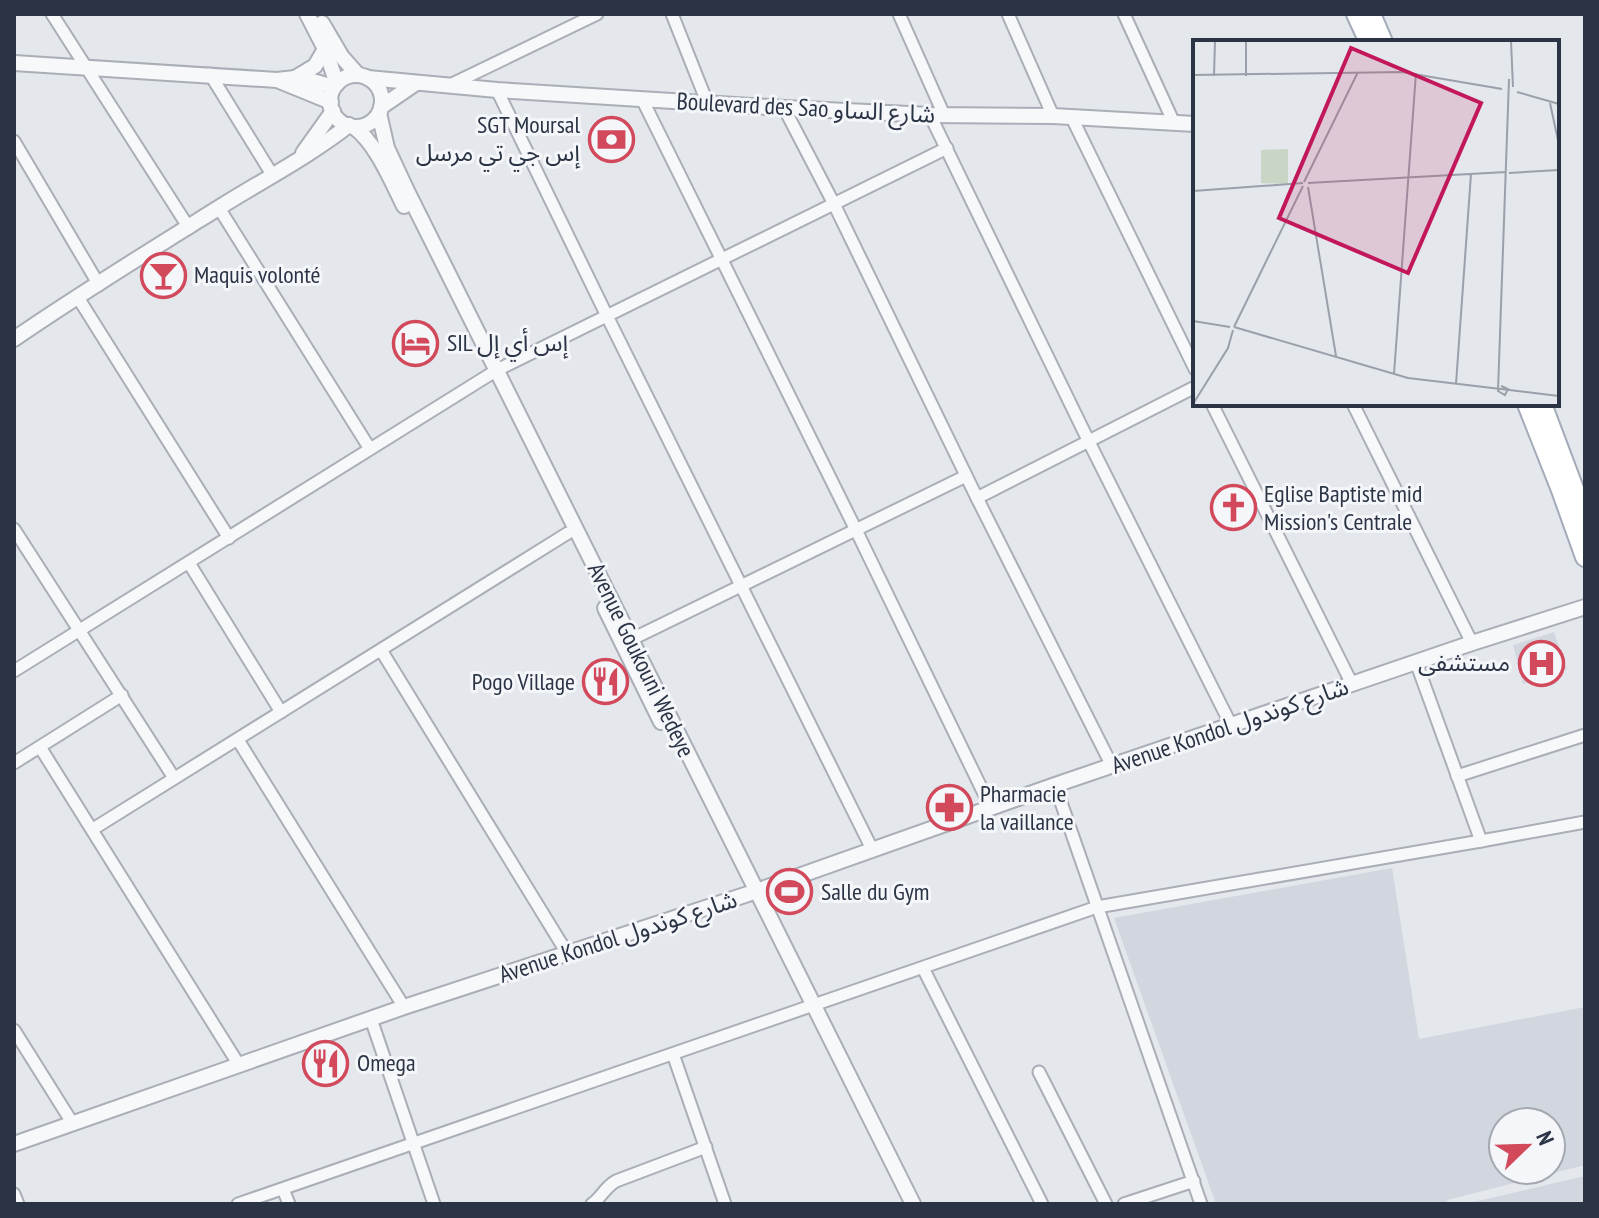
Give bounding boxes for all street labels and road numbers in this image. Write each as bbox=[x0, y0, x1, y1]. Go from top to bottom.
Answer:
street label: Boulevard des Sao شارع الساو bbox=[676, 85, 936, 132]
street label: Avenue Goukouni Wedeye bbox=[581, 557, 702, 762]
street label: Avenue Kondol شارع كوندول bbox=[1107, 670, 1353, 783]
street label: Avenue Kondol شارع كوندول bbox=[495, 883, 742, 992]

